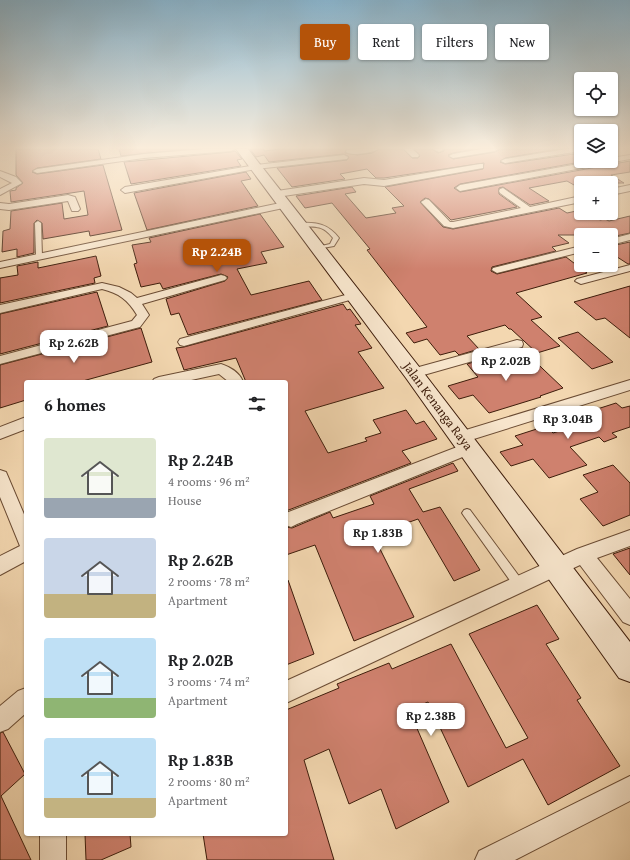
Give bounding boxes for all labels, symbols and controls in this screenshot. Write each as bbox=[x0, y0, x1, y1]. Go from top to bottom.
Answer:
chip: Buy bbox=[300, 24, 350, 60]
chip: Rent bbox=[358, 24, 414, 60]
chip: Filters bbox=[422, 24, 487, 60]
chip: New bbox=[495, 24, 549, 60]
map controls bbox=[574, 72, 618, 272]
button: locate bbox=[574, 72, 618, 116]
button: layers bbox=[574, 124, 618, 168]
button: + bbox=[574, 176, 618, 220]
button: − bbox=[574, 228, 618, 272]
pin: Rp 2.24B bbox=[176, 239, 258, 273]
text: Rp 2.24B bbox=[192, 242, 242, 261]
pin: Rp 2.62B bbox=[33, 330, 115, 364]
text: Rp 2.62B bbox=[49, 333, 99, 352]
pin: Rp 2.02B bbox=[465, 348, 547, 382]
text: Rp 2.02B bbox=[481, 351, 531, 370]
street label: Jalan Kenanga Raya bbox=[397, 356, 478, 455]
text: 6 homes bbox=[44, 392, 106, 417]
icon: filters bbox=[246, 393, 268, 415]
pin: Rp 3.04B bbox=[527, 406, 609, 440]
text: Rp 3.04B bbox=[543, 409, 593, 428]
text: Rp 2.24B bbox=[168, 447, 234, 472]
icon: home bbox=[76, 454, 124, 502]
text: 4 rooms · 96 m² bbox=[168, 472, 250, 491]
text: House bbox=[168, 491, 202, 510]
pin: Rp 1.83B bbox=[337, 520, 419, 554]
text: Rp 1.83B bbox=[353, 523, 403, 542]
text: Rp 2.62B bbox=[168, 547, 234, 572]
icon: home bbox=[76, 554, 124, 602]
text: 2 rooms · 78 m² bbox=[168, 572, 250, 591]
text: Apartment bbox=[168, 591, 228, 610]
text: Rp 2.02B bbox=[168, 647, 234, 672]
icon: home bbox=[76, 654, 124, 702]
text: 3 rooms · 74 m² bbox=[168, 672, 250, 691]
text: Apartment bbox=[168, 691, 228, 710]
pin: Rp 2.38B bbox=[390, 703, 472, 737]
text: Rp 2.38B bbox=[406, 706, 456, 725]
text: Rp 1.83B bbox=[168, 747, 234, 772]
icon: home bbox=[76, 754, 124, 802]
text: 2 rooms · 80 m² bbox=[168, 772, 250, 791]
text: Apartment bbox=[168, 791, 228, 810]

